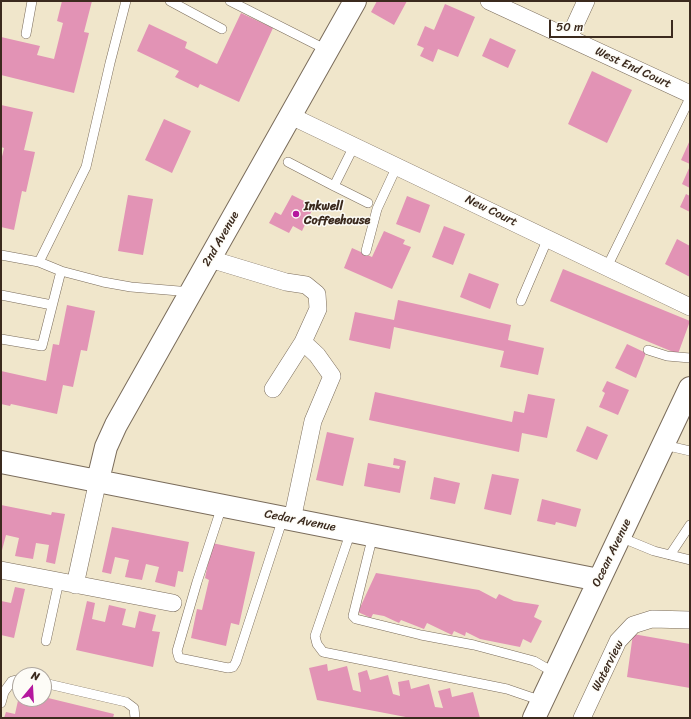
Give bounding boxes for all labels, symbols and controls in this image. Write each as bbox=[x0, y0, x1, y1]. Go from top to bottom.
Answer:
scale bar bbox=[551, 12, 675, 38]
text: 50 m bbox=[556, 16, 583, 38]
street label: West End Court bbox=[593, 44, 673, 92]
street label: New Court bbox=[463, 192, 519, 230]
place label: Inkwell Coffeehouse bbox=[304, 200, 370, 228]
street label: 2nd Avenue bbox=[199, 209, 243, 269]
marker: Inkwell Coffeehouse bbox=[291, 209, 301, 219]
street label: Cedar Avenue bbox=[263, 507, 337, 535]
street label: Ocean Avenue bbox=[589, 517, 635, 589]
street label: Waterview bbox=[589, 638, 627, 694]
text: N bbox=[29, 666, 42, 686]
north arrow bbox=[12, 667, 52, 707]

